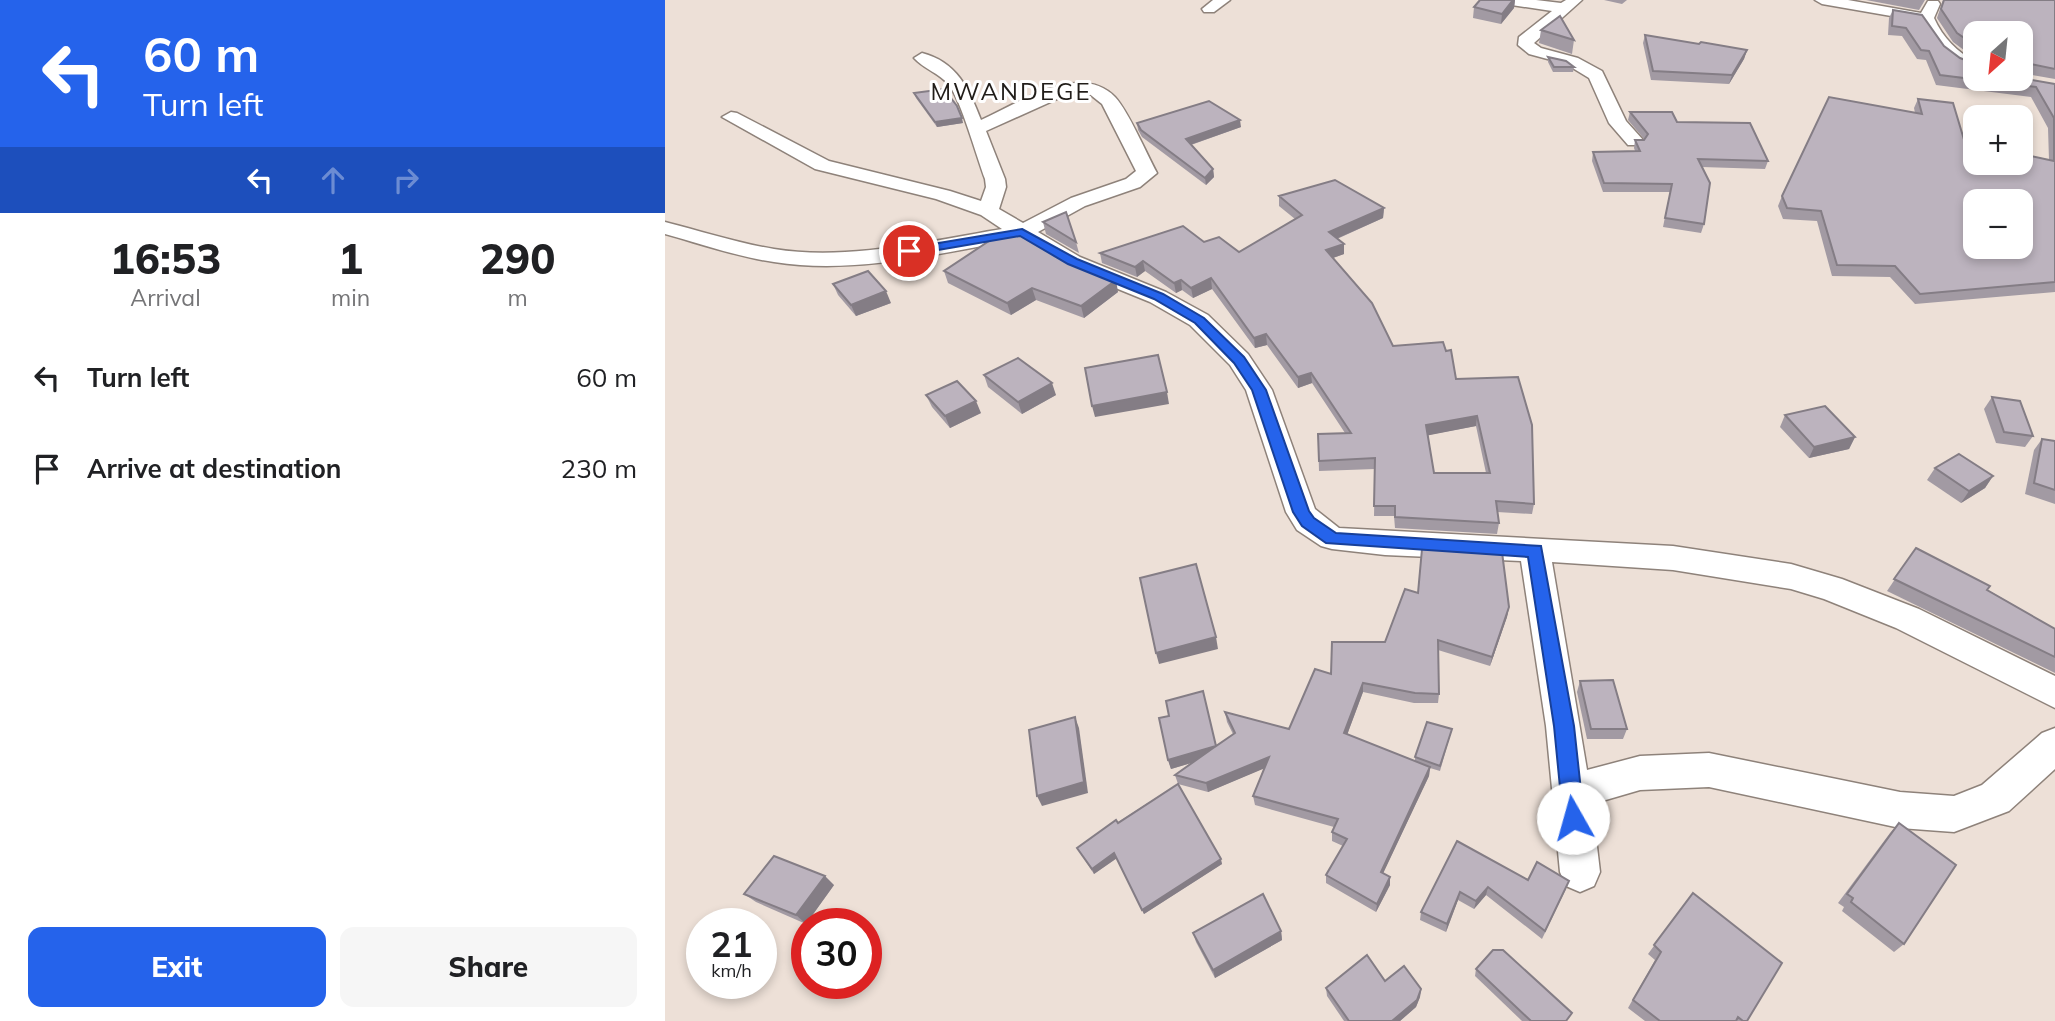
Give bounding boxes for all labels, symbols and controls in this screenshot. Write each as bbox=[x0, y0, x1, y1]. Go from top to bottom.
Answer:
north arrow bbox=[1963, 21, 2033, 91]
map controls bbox=[1963, 21, 2033, 259]
text: 60 m bbox=[143, 23, 259, 84]
icon: left bbox=[28, 28, 119, 119]
district label: MWANDEGE bbox=[930, 76, 1092, 106]
text: Turn left bbox=[143, 84, 263, 124]
button: + bbox=[1963, 105, 2033, 175]
icon: left bbox=[241, 161, 279, 199]
icon: ahead bbox=[314, 161, 352, 199]
icon: right bbox=[387, 161, 425, 199]
button: − bbox=[1963, 189, 2033, 259]
pin bbox=[879, 221, 939, 281]
text: 16:53 bbox=[110, 232, 221, 285]
text: 1 bbox=[338, 232, 363, 285]
text: 290 bbox=[480, 232, 555, 285]
icon: arrive bbox=[890, 232, 928, 270]
text: Arrival bbox=[130, 283, 201, 312]
text: min bbox=[331, 283, 370, 312]
text: m bbox=[507, 283, 528, 312]
icon: left bbox=[28, 359, 66, 397]
text: Turn left bbox=[87, 361, 189, 394]
text: 60 m bbox=[576, 361, 637, 394]
icon: arrive bbox=[28, 450, 66, 488]
text: Arrive at destination bbox=[87, 452, 342, 485]
text: 230 m bbox=[561, 452, 637, 485]
position arrow bbox=[1536, 781, 1610, 855]
speed limit sign: 30 bbox=[791, 908, 882, 999]
text: 21 bbox=[710, 922, 753, 966]
button: Exit bbox=[28, 927, 326, 1007]
button: Share bbox=[340, 927, 637, 1007]
text: km/h bbox=[711, 959, 752, 982]

